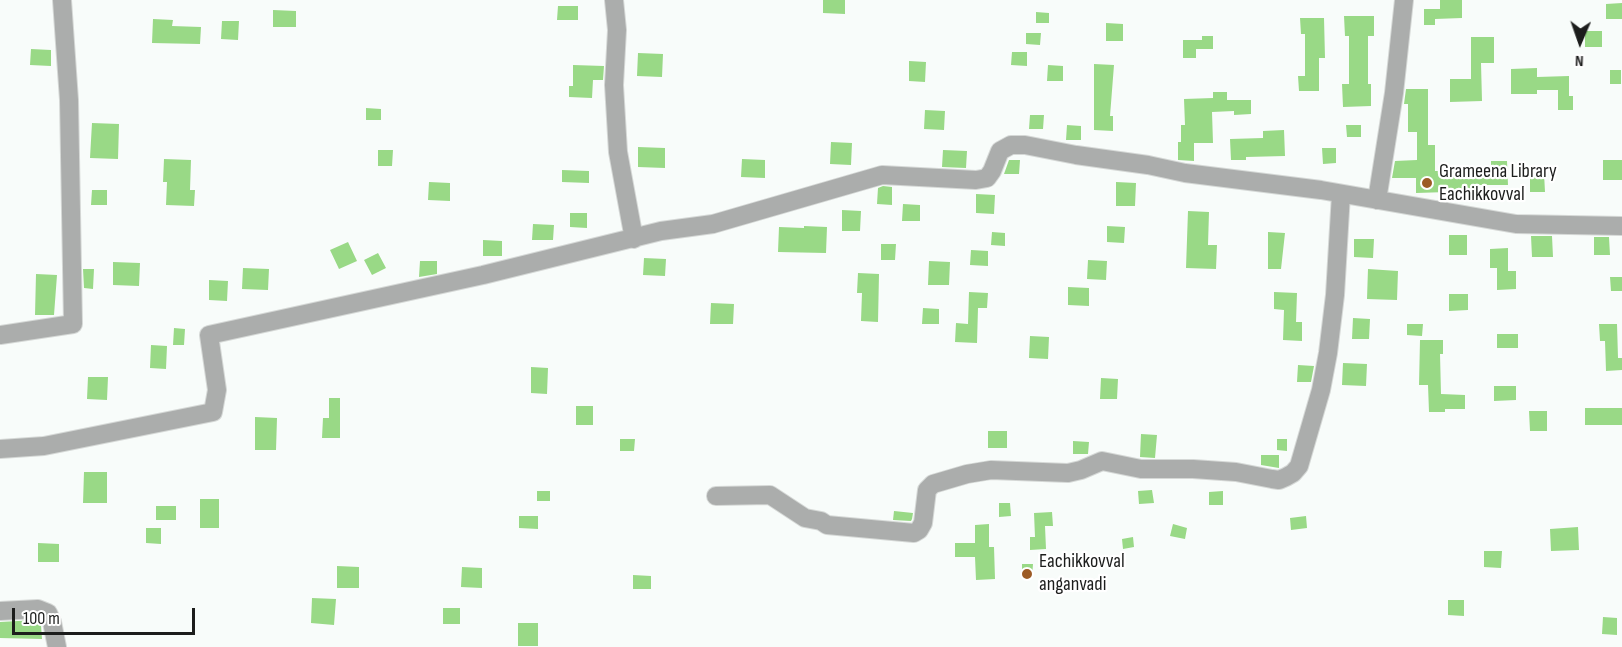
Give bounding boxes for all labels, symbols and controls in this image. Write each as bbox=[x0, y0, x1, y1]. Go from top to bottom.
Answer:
north arrow bbox=[1550, 12, 1610, 72]
text: N bbox=[1575, 51, 1584, 70]
place label: Grameena Library Eachikkovval bbox=[1439, 160, 1557, 207]
marker: Grameena Library Eachikkovval bbox=[1420, 176, 1434, 190]
place label: Eachikkovval anganvadi bbox=[1039, 550, 1125, 597]
marker: Eachikkovval anganvadi bbox=[1020, 567, 1034, 581]
scale bar bbox=[15, 596, 198, 634]
text: 100 m bbox=[23, 608, 60, 629]

